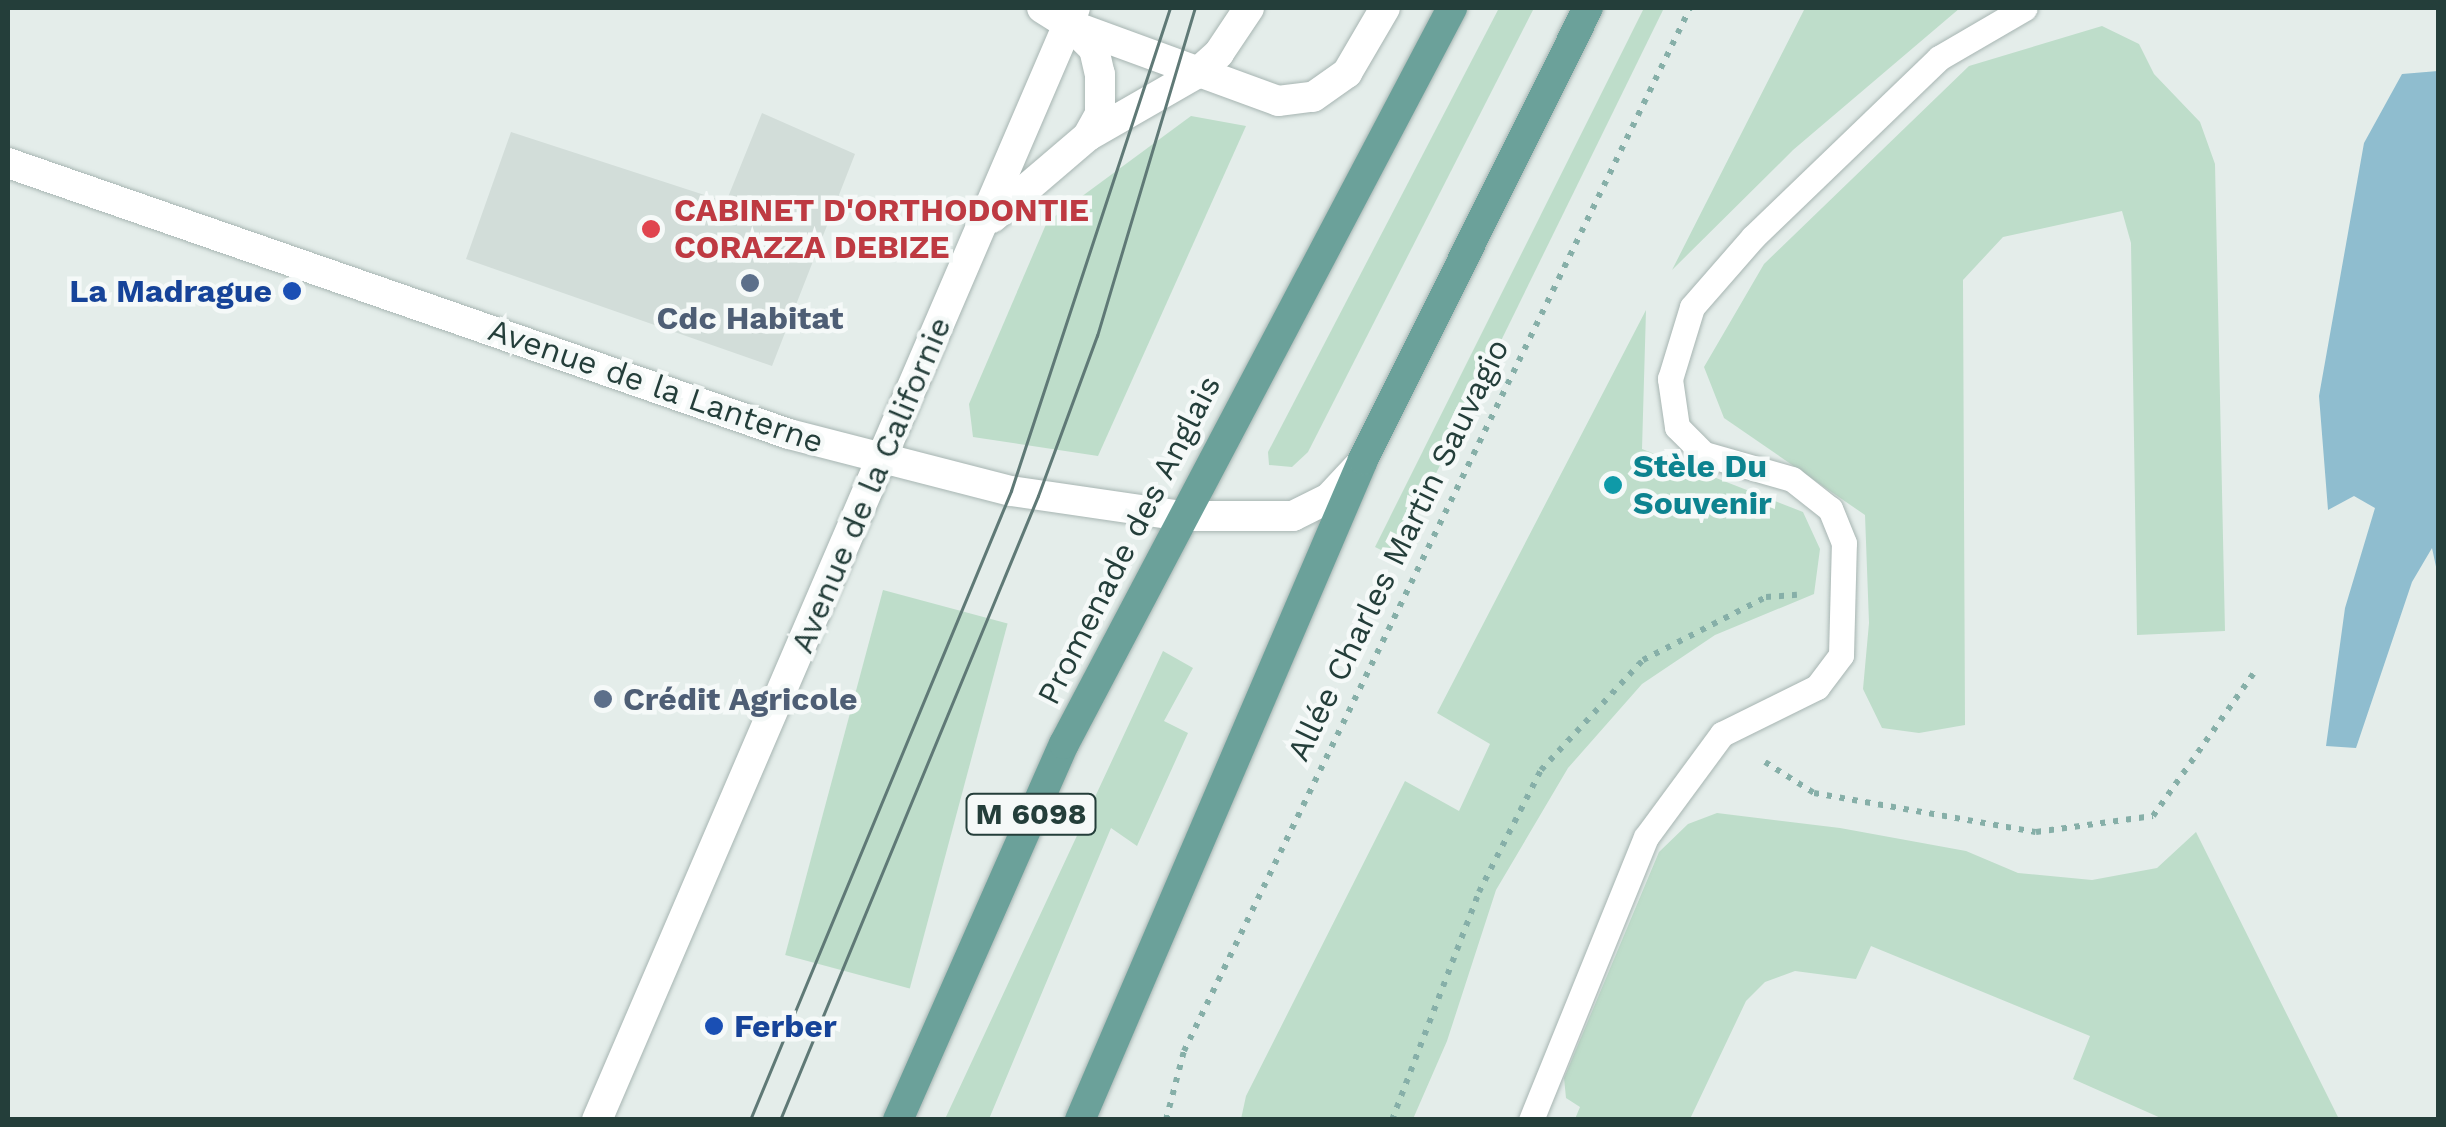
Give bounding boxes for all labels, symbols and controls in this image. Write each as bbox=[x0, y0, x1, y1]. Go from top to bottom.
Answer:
place label: CABINET D'ORTHODONTIE CORAZZA DEBIZE bbox=[674, 192, 1090, 267]
marker: CABINET D'ORTHODONTIE CORAZZA DEBIZE bbox=[638, 216, 664, 242]
place label: La Madrague bbox=[69, 272, 272, 310]
marker: Cdc Habitat bbox=[739, 272, 761, 294]
marker: La Madrague bbox=[281, 280, 303, 302]
place label: Cdc Habitat bbox=[657, 299, 843, 337]
street label: Avenue de la Lanterne bbox=[483, 310, 829, 462]
street label: Avenue de la Californie bbox=[783, 311, 959, 659]
street label: Allée Charles Martin Sauvagio bbox=[1279, 333, 1517, 767]
street label: Promenade des Anglais bbox=[1029, 369, 1229, 711]
place label: Stèle Du Souvenir bbox=[1633, 448, 1772, 523]
marker: Stèle Du Souvenir bbox=[1602, 474, 1624, 496]
place label: Crédit Agricole bbox=[623, 680, 858, 718]
marker: Crédit Agricole bbox=[592, 688, 614, 710]
road number: M 6098 bbox=[964, 789, 1098, 839]
place label: Ferber bbox=[734, 1007, 837, 1045]
marker: Ferber bbox=[703, 1015, 725, 1037]

